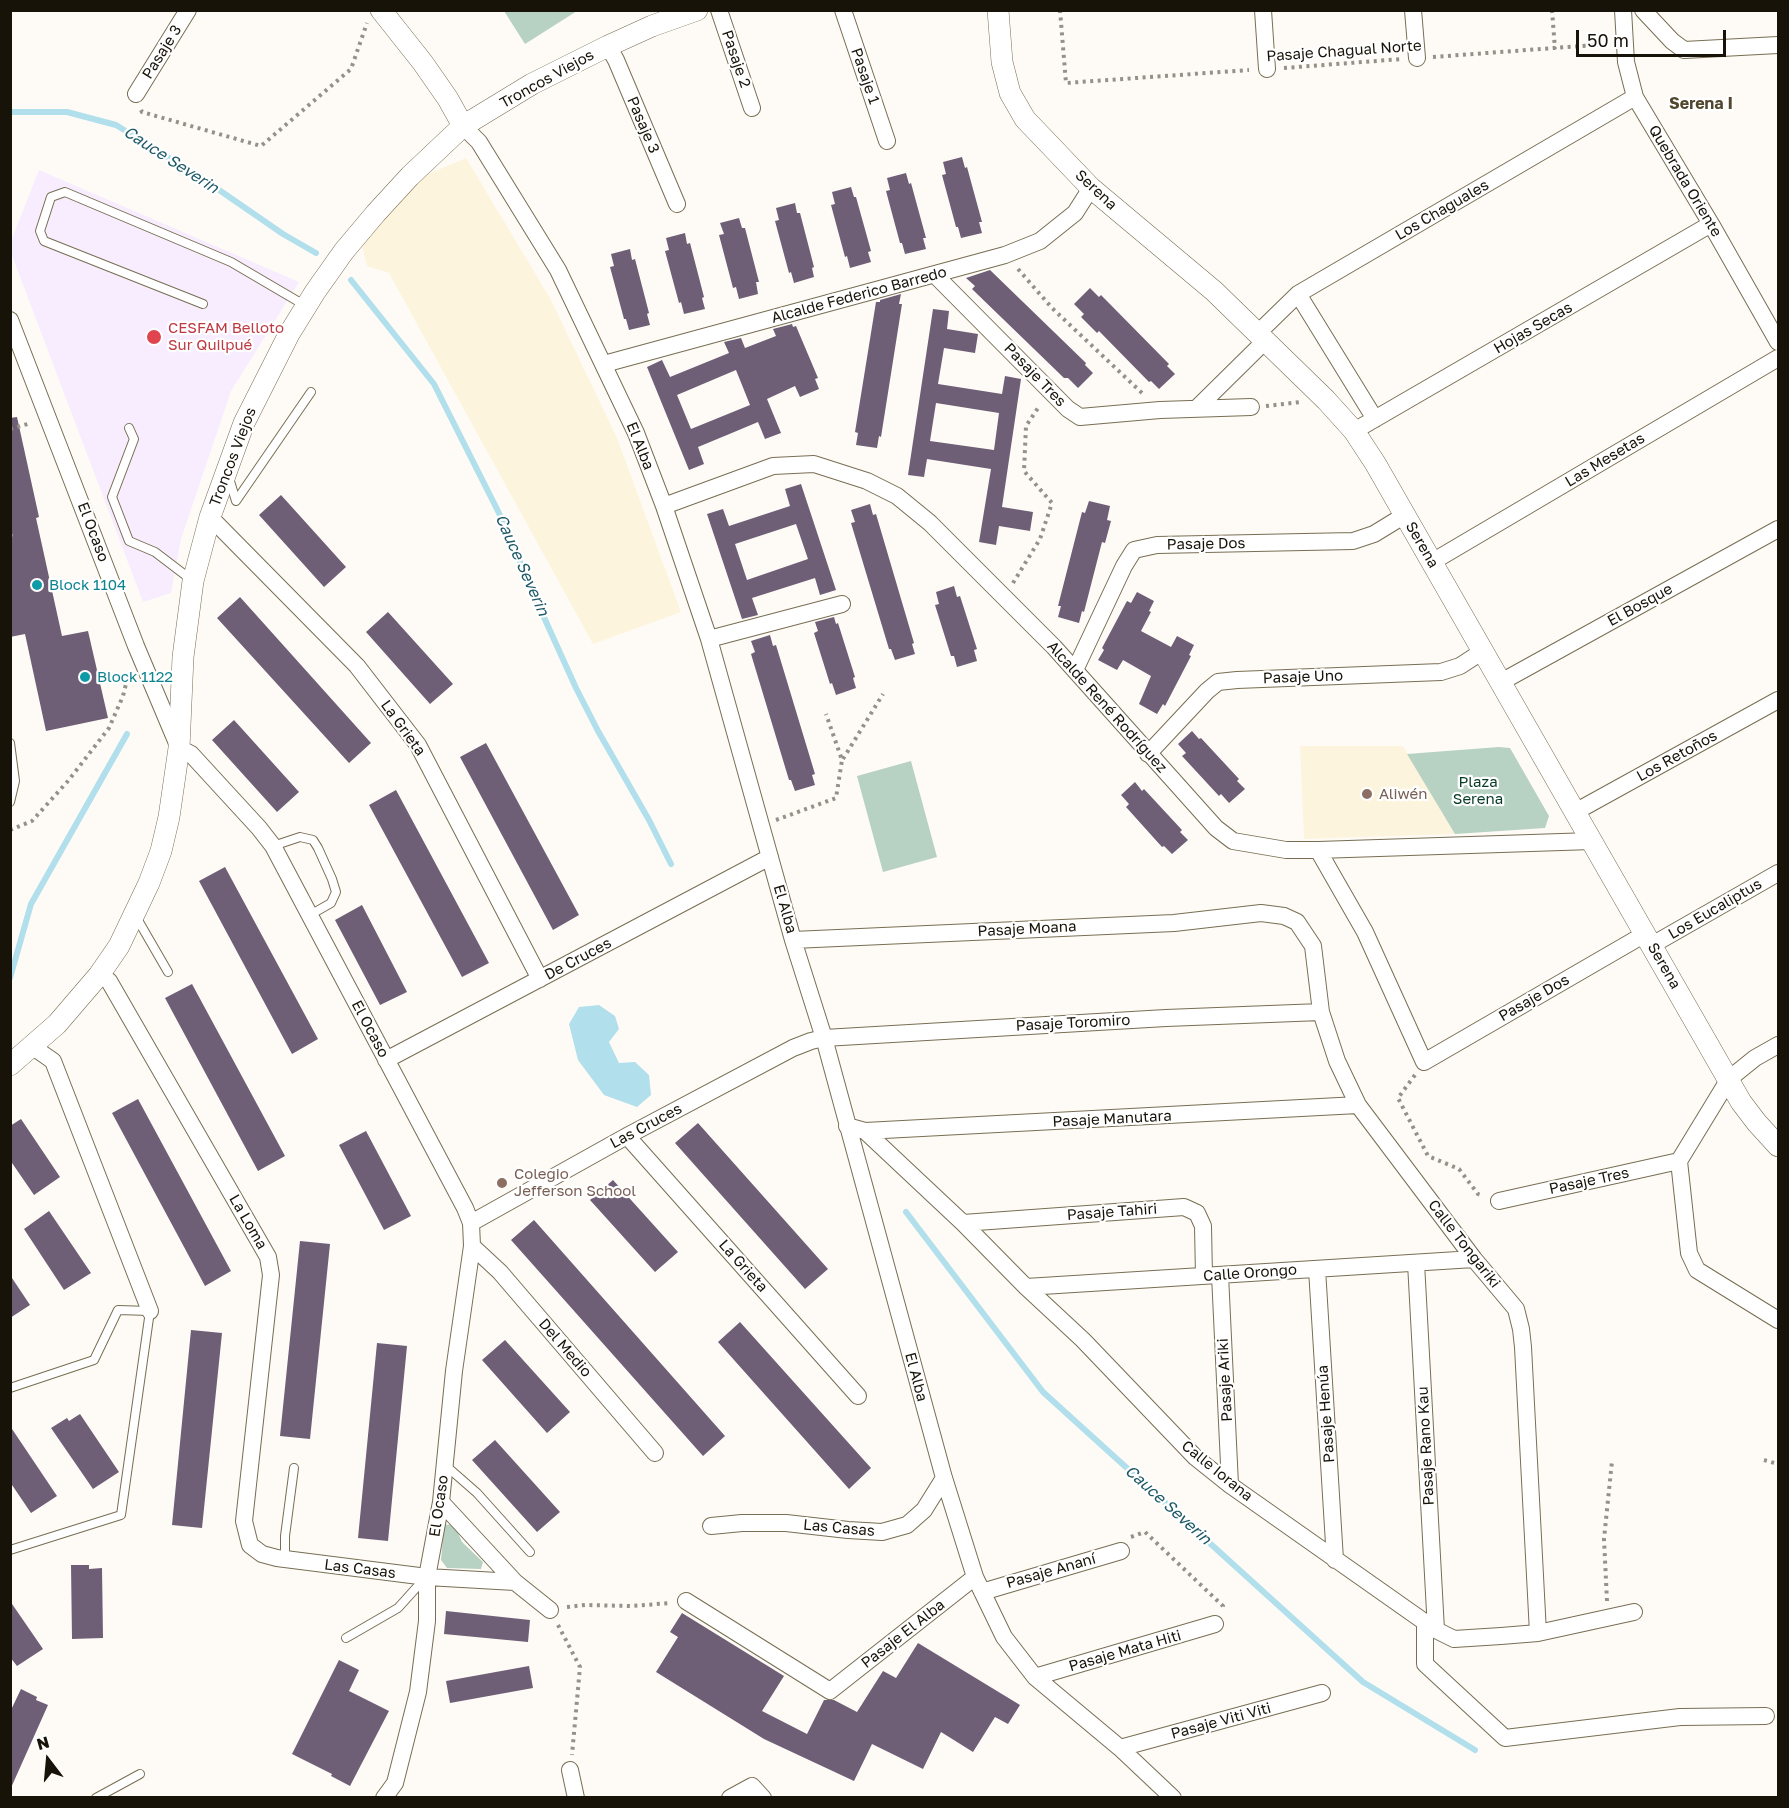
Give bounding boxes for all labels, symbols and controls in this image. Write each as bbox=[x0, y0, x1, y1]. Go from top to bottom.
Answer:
scale bar bbox=[1579, 18, 1729, 56]
street label: Pasaje 3 bbox=[139, 22, 185, 82]
street label: Pasaje 2 bbox=[718, 28, 754, 90]
text: 50 m bbox=[1587, 29, 1629, 51]
street label: Pasaje Chagual Norte bbox=[1266, 37, 1422, 65]
street label: Pasaje 1 bbox=[847, 45, 883, 107]
street label: Troncos Viejos bbox=[497, 46, 597, 112]
street label: Pasaje 3 bbox=[623, 94, 663, 156]
district label: Serena I bbox=[1669, 94, 1733, 114]
water label: Cauce Severin bbox=[120, 122, 222, 198]
street label: Quebrada Oriente bbox=[1645, 122, 1725, 240]
street label: Serena bbox=[1071, 166, 1121, 214]
street label: Los Chaguales bbox=[1392, 176, 1492, 244]
street label: Alcalde Federico Barredo bbox=[769, 263, 949, 327]
street label: Hojas Secas bbox=[1491, 298, 1575, 358]
place label: CESFAM Belloto Sur Quilpué bbox=[168, 319, 284, 354]
marker: CESFAM Belloto Sur Quilpué bbox=[145, 328, 163, 346]
street label: Pasaje Tres bbox=[1000, 339, 1070, 411]
street label: Troncos Viejos bbox=[206, 405, 260, 509]
street label: El Alba bbox=[622, 419, 658, 473]
street label: Las Mesetas bbox=[1562, 429, 1648, 491]
street label: El Ocaso bbox=[73, 500, 113, 564]
water label: Cauce Severin bbox=[491, 511, 553, 619]
street label: Serena bbox=[1402, 519, 1442, 571]
street label: Pasaje Dos bbox=[1167, 534, 1245, 554]
place label: Block 1104 bbox=[49, 576, 126, 594]
marker: Block 1104 bbox=[30, 578, 44, 592]
street label: El Bosque bbox=[1604, 580, 1676, 630]
street label: Alcalde René Rodríguez bbox=[1043, 638, 1171, 776]
street label: Pasaje Uno bbox=[1263, 667, 1343, 687]
place label: Block 1122 bbox=[97, 668, 173, 686]
marker: Block 1122 bbox=[78, 670, 92, 684]
street label: La Grieta bbox=[377, 697, 429, 759]
street label: Los Retoños bbox=[1634, 727, 1720, 785]
park label: Plaza Serena bbox=[1453, 773, 1503, 808]
place label: Aliwén bbox=[1379, 785, 1427, 803]
marker: Aliwén bbox=[1360, 787, 1374, 801]
street label: Los Eucaliptus bbox=[1665, 875, 1765, 943]
street label: El Alba bbox=[769, 883, 801, 935]
street label: Pasaje Moana bbox=[977, 917, 1077, 941]
street label: De Cruces bbox=[542, 934, 614, 984]
street label: Serena bbox=[1644, 940, 1684, 992]
street label: Pasaje Dos bbox=[1496, 971, 1572, 1025]
street label: El Ocaso bbox=[347, 997, 393, 1061]
street label: Pasaje Toromiro bbox=[1015, 1011, 1131, 1035]
street label: Las Cruces bbox=[607, 1100, 685, 1152]
street label: Pasaje Manutara bbox=[1052, 1107, 1172, 1131]
street label: Pasaje Tres bbox=[1547, 1164, 1631, 1198]
place label: Colegio Jefferson School bbox=[514, 1165, 636, 1200]
marker: Colegio Jefferson School bbox=[495, 1176, 509, 1190]
street label: La Loma bbox=[225, 1191, 271, 1253]
street label: Calle Tongariki bbox=[1424, 1196, 1504, 1292]
street label: Pasaje Tahiri bbox=[1066, 1200, 1158, 1224]
street label: La Grieta bbox=[715, 1236, 771, 1296]
street label: Calle Orongo bbox=[1203, 1261, 1297, 1285]
street label: Del Medio bbox=[535, 1315, 595, 1381]
street label: Pasaje Ariki bbox=[1214, 1338, 1236, 1422]
street label: El Alba bbox=[901, 1351, 931, 1403]
street label: Pasaje Henúa bbox=[1314, 1365, 1338, 1463]
street label: Pasaje Rano Kau bbox=[1414, 1386, 1438, 1506]
street label: Calle Iorana bbox=[1178, 1437, 1256, 1505]
water label: Cauce Severin bbox=[1121, 1461, 1215, 1549]
street label: El Ocaso bbox=[426, 1474, 452, 1538]
street label: Las Casas bbox=[802, 1516, 876, 1540]
street label: Pasaje Ananí bbox=[1004, 1550, 1098, 1592]
street label: Las Casas bbox=[323, 1556, 397, 1582]
street label: Pasaje El Alba bbox=[858, 1596, 948, 1672]
street label: Pasaje Mata Hiti bbox=[1067, 1626, 1183, 1676]
street label: Pasaje Viti Viti bbox=[1169, 1699, 1273, 1743]
north arrow bbox=[18, 1730, 78, 1790]
text: N bbox=[34, 1731, 52, 1754]

